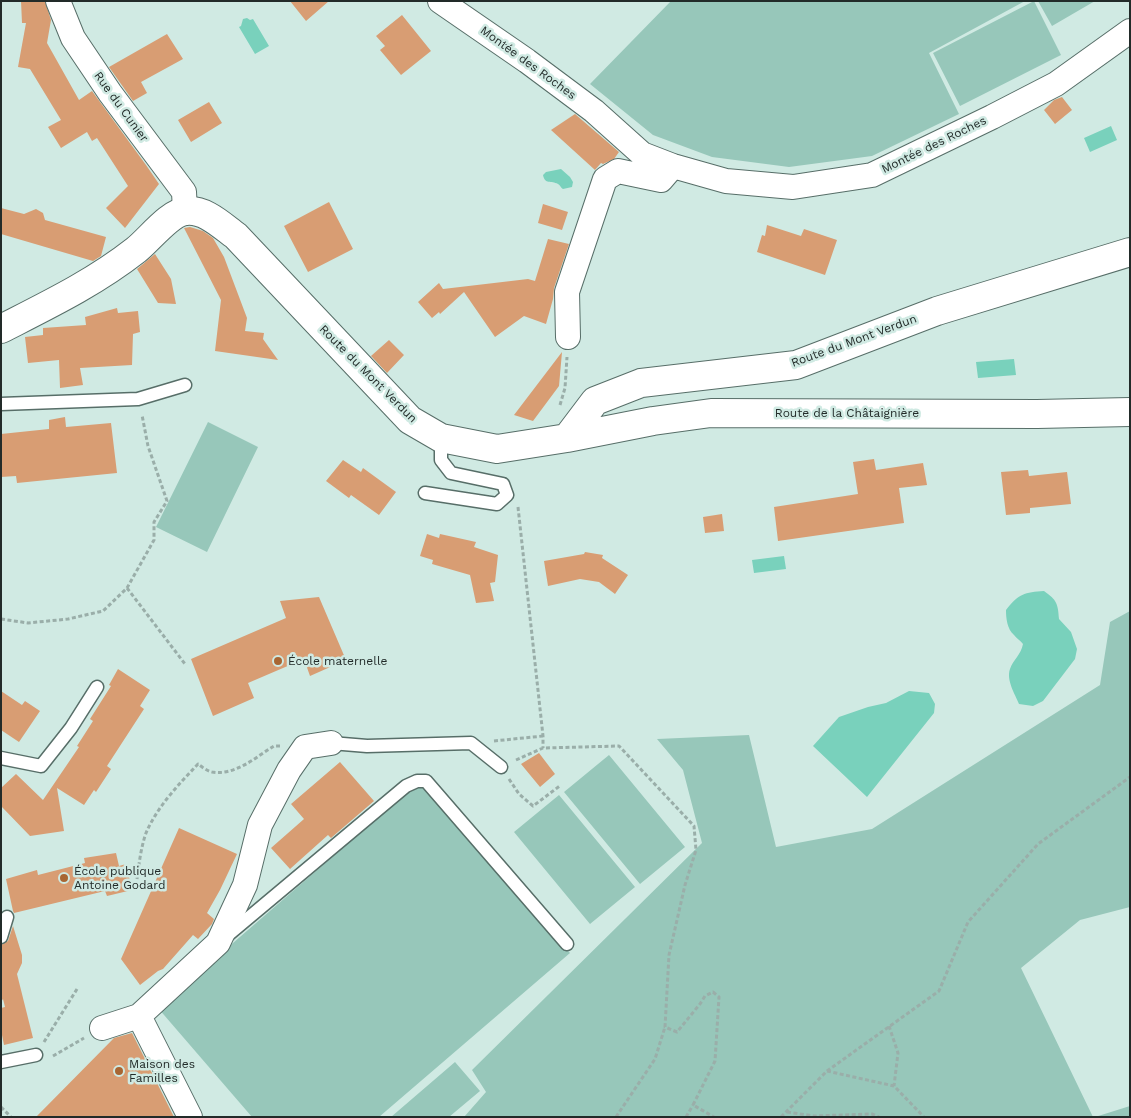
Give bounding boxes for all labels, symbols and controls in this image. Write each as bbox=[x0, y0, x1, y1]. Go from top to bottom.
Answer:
street label: Montée des Roches bbox=[477, 23, 579, 103]
street label: Rue du Cunier bbox=[91, 69, 151, 145]
street label: Montée des Roches bbox=[879, 113, 989, 177]
street label: Route du Mont Verdun bbox=[789, 312, 919, 370]
street label: Route du Mont Verdun bbox=[316, 322, 420, 426]
street label: Route de la Châtaignière bbox=[775, 406, 919, 420]
place label: École maternelle bbox=[288, 654, 387, 668]
marker: École maternelle bbox=[272, 655, 284, 667]
place label: École publique Antoine Godard bbox=[74, 864, 166, 892]
marker: École publique Antoine Godard bbox=[58, 872, 70, 884]
place label: Maison des Familles bbox=[129, 1057, 195, 1085]
marker: Maison des Familles bbox=[113, 1065, 125, 1077]

